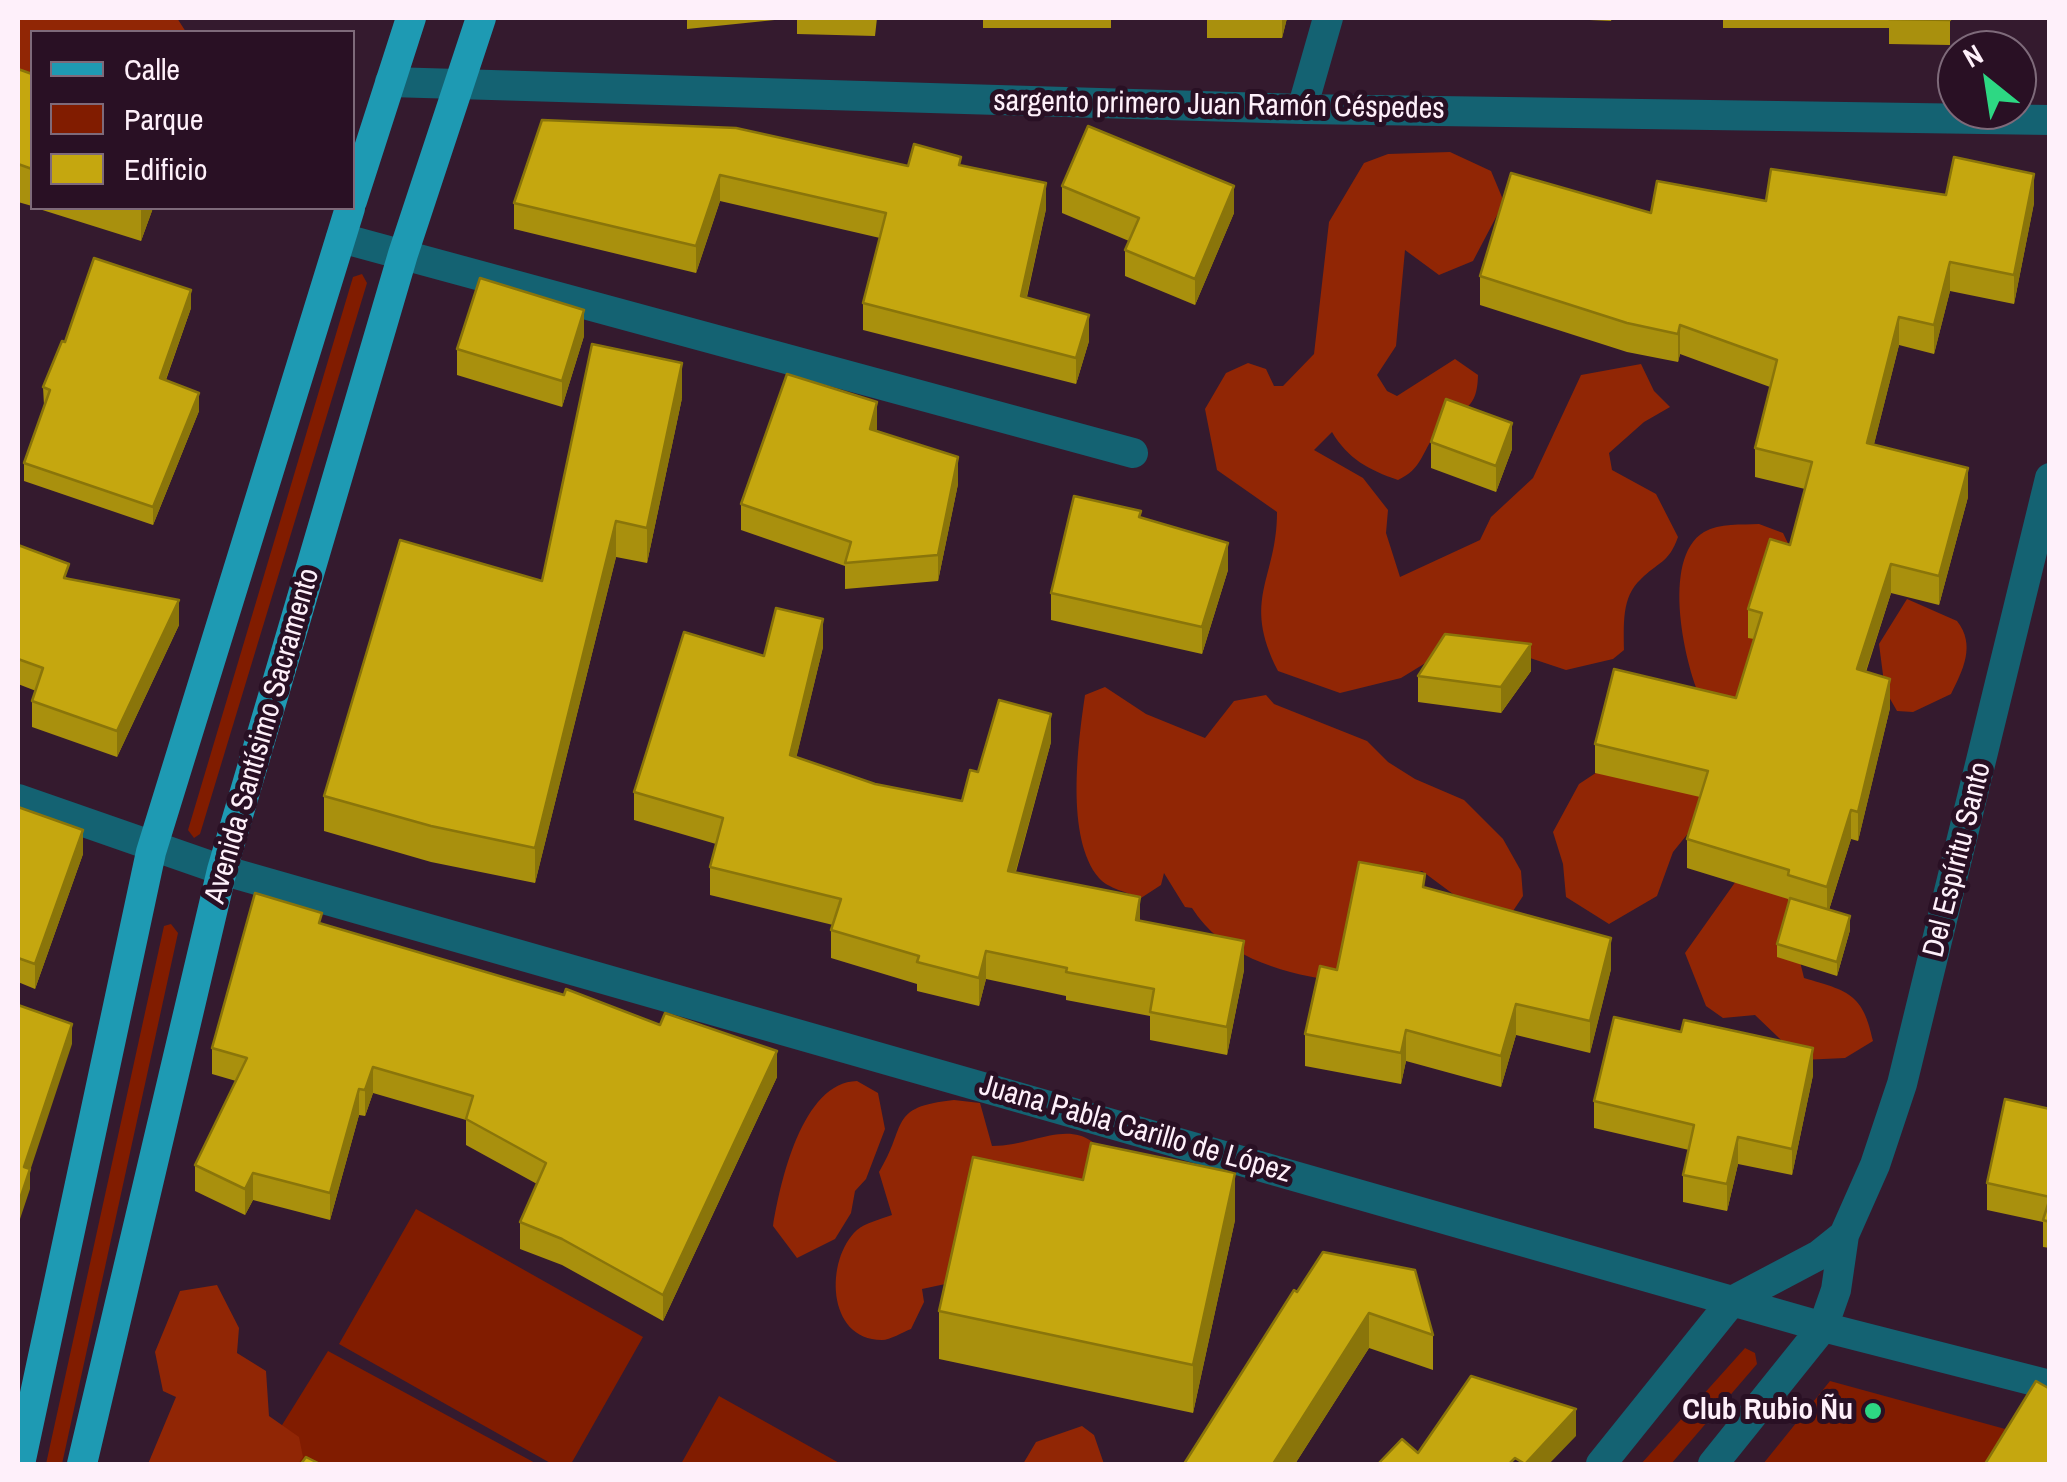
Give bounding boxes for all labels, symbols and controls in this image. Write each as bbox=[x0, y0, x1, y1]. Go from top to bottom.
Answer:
legend bbox=[30, 30, 355, 210]
north arrow bbox=[1937, 30, 2037, 130]
text: N bbox=[1956, 35, 1990, 76]
text: Calle bbox=[124, 49, 180, 89]
street label: sargento primero Juan Ramón Céspedes bbox=[993, 84, 1445, 128]
text: Parque bbox=[124, 99, 203, 139]
text: Edificio bbox=[124, 149, 207, 189]
street label: Avenida Santísimo Sacramento bbox=[198, 564, 328, 908]
street label: Del Espíritu Santo bbox=[1916, 759, 2000, 961]
street label: Juana Pabla Carillo de López bbox=[975, 1068, 1295, 1192]
place label: Club Rubio Ñu bbox=[1682, 1393, 1853, 1429]
marker: Club Rubio Ñu bbox=[1862, 1400, 1884, 1422]

